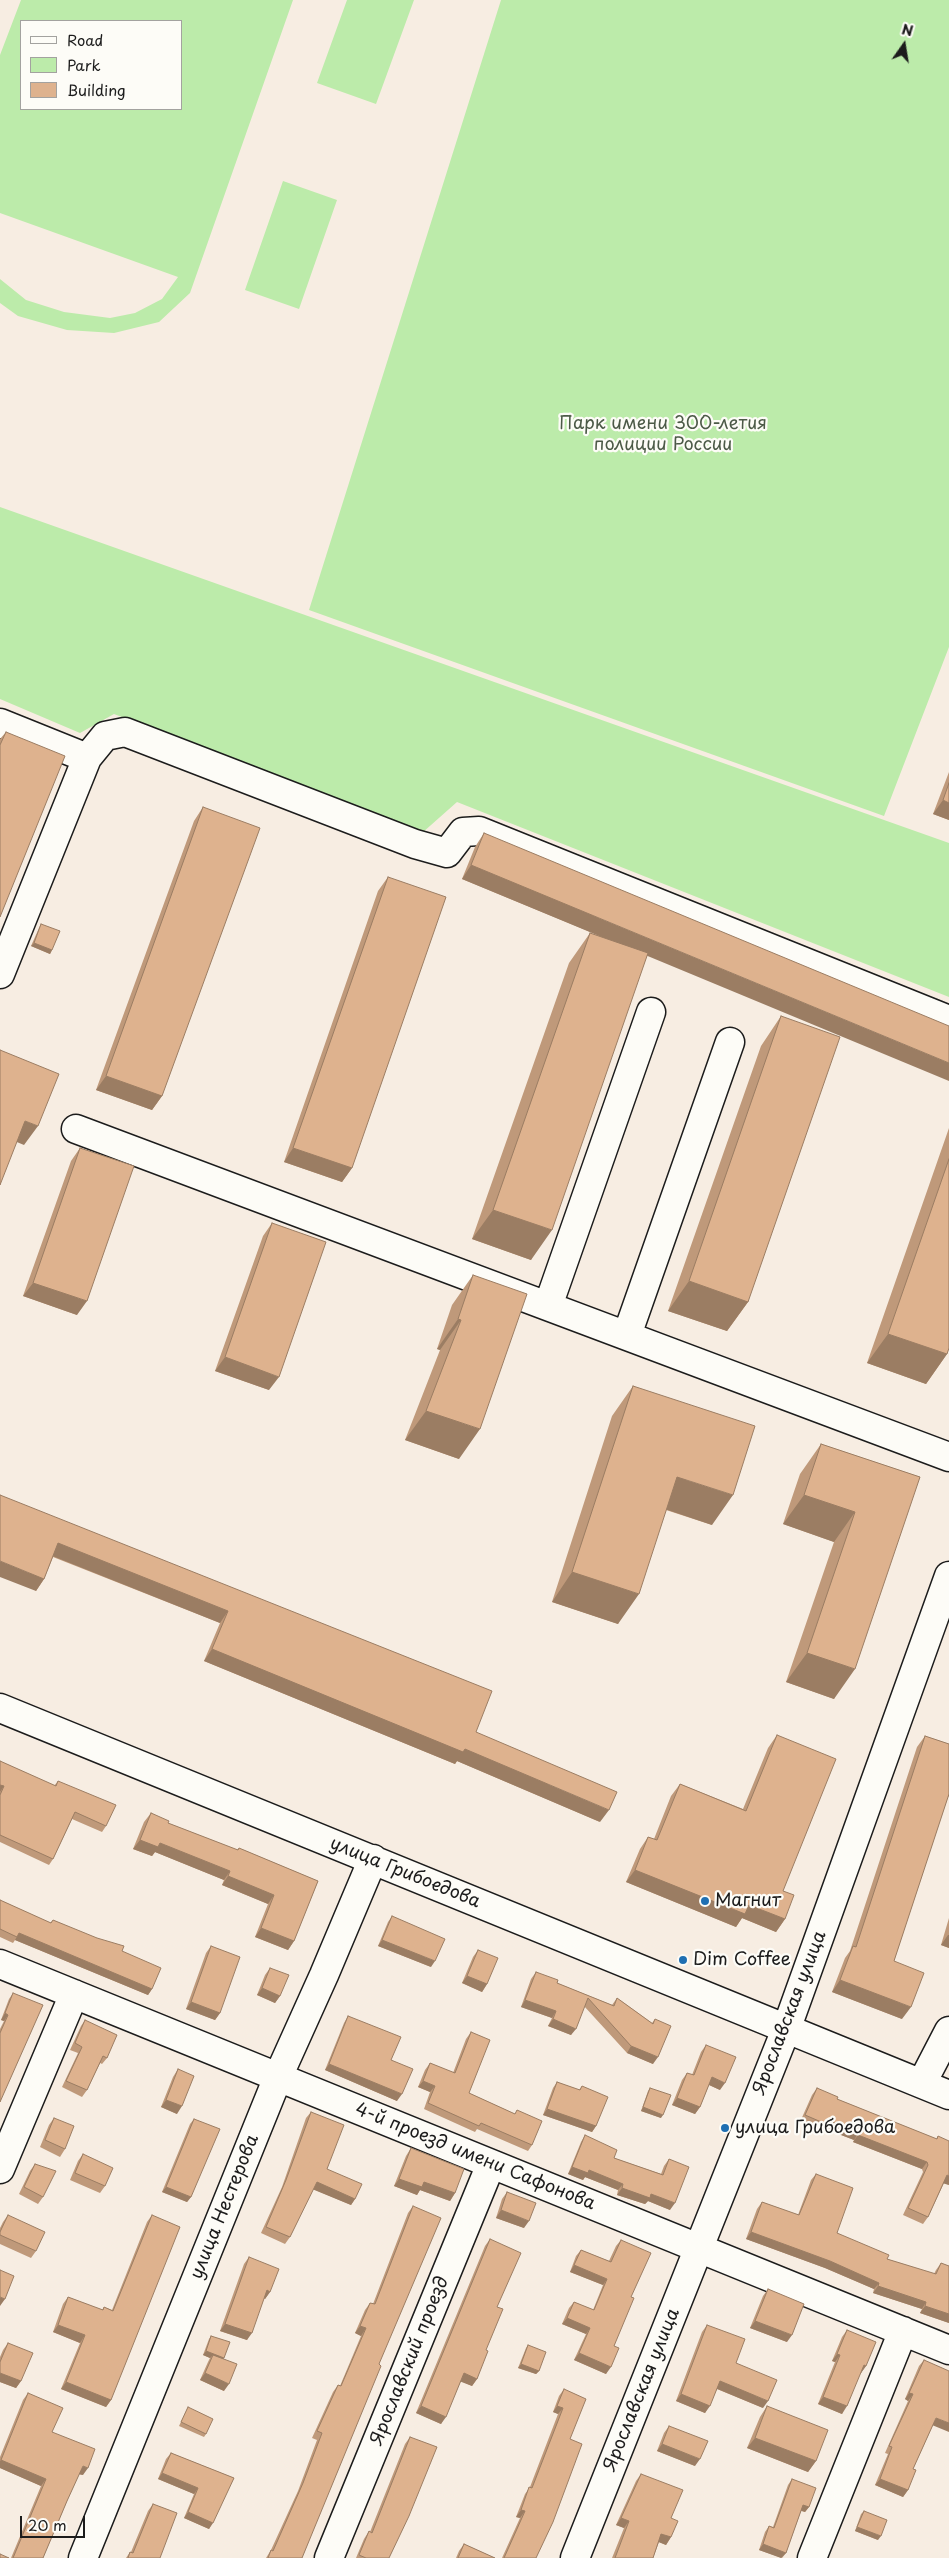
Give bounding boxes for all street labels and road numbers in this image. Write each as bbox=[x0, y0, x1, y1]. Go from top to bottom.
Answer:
street label: улица Грибоедова bbox=[327, 1833, 483, 1913]
street label: Ярославская улица bbox=[749, 1928, 831, 2098]
street label: 4-й проезд имени Сафонова bbox=[352, 2099, 598, 2215]
street label: улица Нестерова bbox=[186, 2132, 264, 2282]
street label: Ярославский проезд bbox=[366, 2273, 454, 2449]
street label: Ярославская улица bbox=[599, 2305, 685, 2475]

